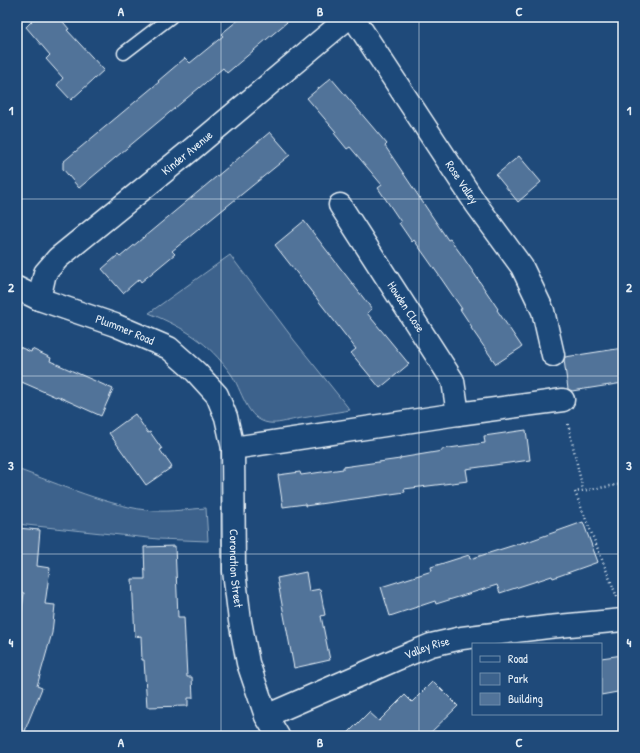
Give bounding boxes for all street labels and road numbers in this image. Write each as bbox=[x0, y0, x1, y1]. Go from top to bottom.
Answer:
street label: Kinder Avenue bbox=[158, 126, 216, 179]
street label: Rose Valley bbox=[442, 157, 483, 207]
street label: Howden Close bbox=[384, 278, 429, 336]
street label: Plummer Road bbox=[94, 310, 158, 349]
street label: Coronation Street bbox=[226, 529, 247, 610]
street label: Valley Rise bbox=[402, 632, 451, 663]

